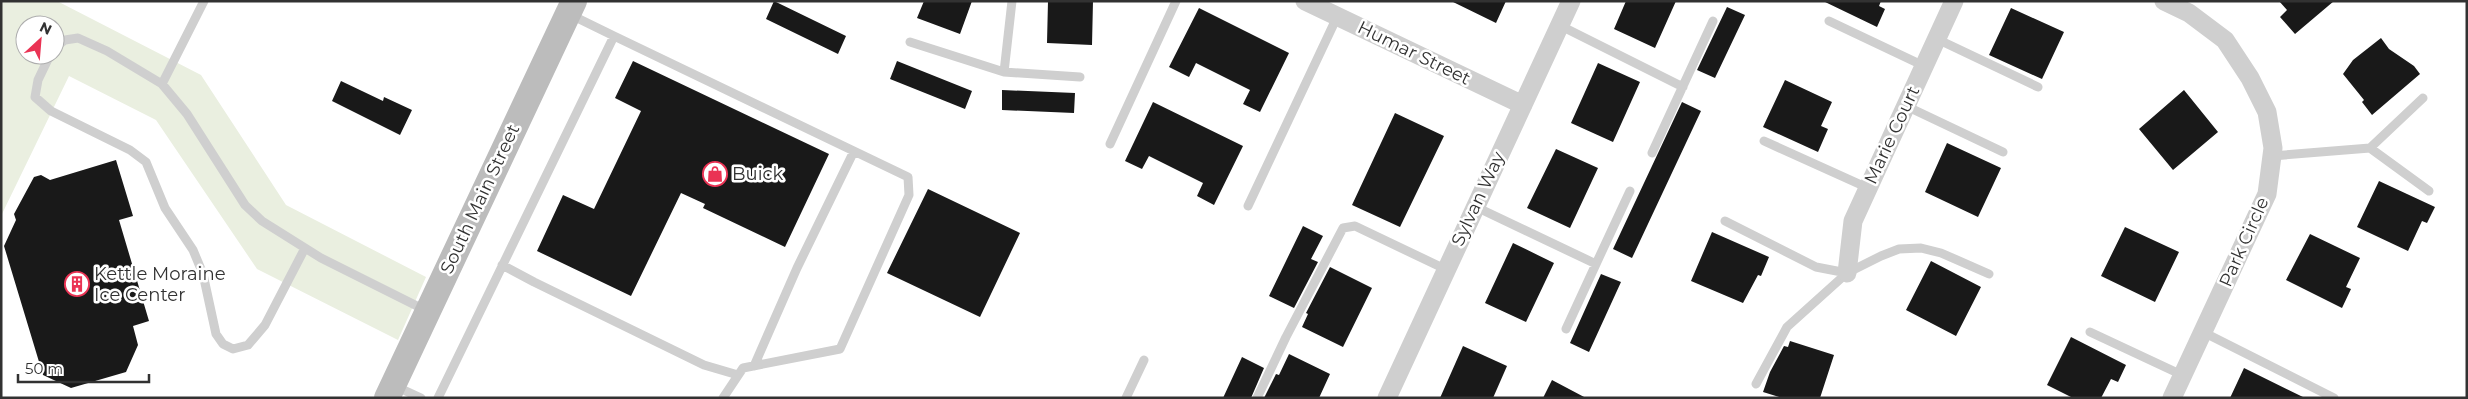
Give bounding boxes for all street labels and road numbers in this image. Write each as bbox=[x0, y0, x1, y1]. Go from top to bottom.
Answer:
street label: Humar Street bbox=[1354, 16, 1474, 90]
street label: Marie Court bbox=[1860, 82, 1924, 188]
street label: South Main Street bbox=[436, 121, 524, 277]
street label: Sylvan Way bbox=[1447, 148, 1510, 250]
street label: Park Circle bbox=[2214, 194, 2274, 290]

